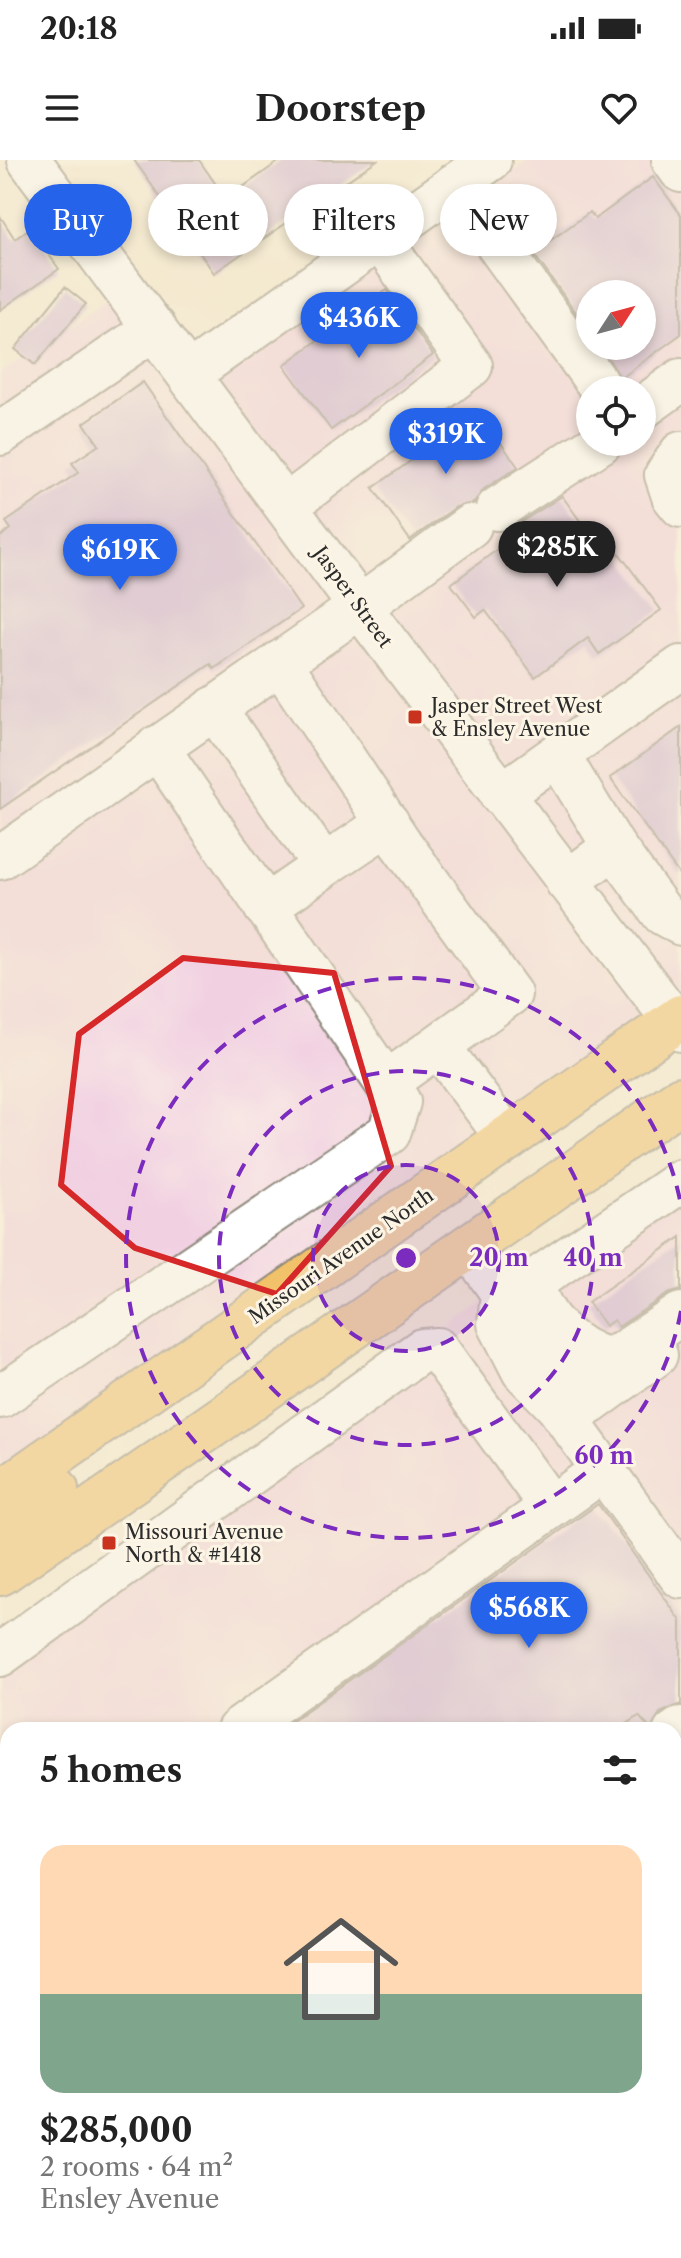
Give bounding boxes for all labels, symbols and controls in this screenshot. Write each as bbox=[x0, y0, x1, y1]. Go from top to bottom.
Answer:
text: 20:18 bbox=[40, 10, 118, 47]
icon: menu bbox=[40, 86, 84, 130]
text: Doorstep bbox=[255, 86, 426, 130]
icon: heart bbox=[597, 86, 641, 130]
chip: Buy bbox=[24, 184, 132, 256]
chip: Rent bbox=[148, 184, 268, 256]
chip: Filters bbox=[284, 184, 424, 256]
chip: New bbox=[440, 184, 557, 256]
north arrow bbox=[576, 280, 656, 360]
map controls bbox=[576, 280, 656, 456]
pin: $436K bbox=[303, 292, 415, 360]
text: $436K bbox=[319, 302, 399, 334]
button: locate bbox=[576, 376, 656, 456]
pin: $319K bbox=[390, 408, 502, 476]
text: $319K bbox=[407, 418, 485, 450]
pin: $285K bbox=[501, 521, 613, 589]
pin: $619K bbox=[64, 524, 176, 592]
text: $285K bbox=[516, 531, 598, 563]
text: $619K bbox=[81, 534, 159, 566]
street label: Jasper Street bbox=[306, 539, 398, 652]
place label: Jasper Street West & Ensley Avenue bbox=[428, 694, 602, 741]
marker: Jasper Street West & Ensley Avenue bbox=[406, 708, 424, 726]
street label: Missouri Avenue North bbox=[244, 1183, 438, 1329]
text: 20 m bbox=[469, 1243, 529, 1272]
text: 40 m bbox=[563, 1243, 623, 1272]
centre of rings bbox=[392, 1244, 420, 1272]
text: 60 m bbox=[574, 1441, 634, 1470]
place label: Missouri Avenue North & #1418 bbox=[125, 1520, 283, 1567]
marker: Missouri Avenue North & #1418 bbox=[100, 1534, 118, 1552]
pin: $568K bbox=[473, 1582, 585, 1650]
text: $568K bbox=[488, 1592, 570, 1624]
icon: filters bbox=[598, 1748, 642, 1792]
text: 5 homes bbox=[40, 1749, 182, 1791]
icon: home bbox=[269, 1897, 413, 2041]
text: $285,000 bbox=[40, 2109, 193, 2151]
text: 2 rooms · 64 m² bbox=[40, 2151, 233, 2183]
text: Ensley Avenue bbox=[40, 2183, 219, 2215]

